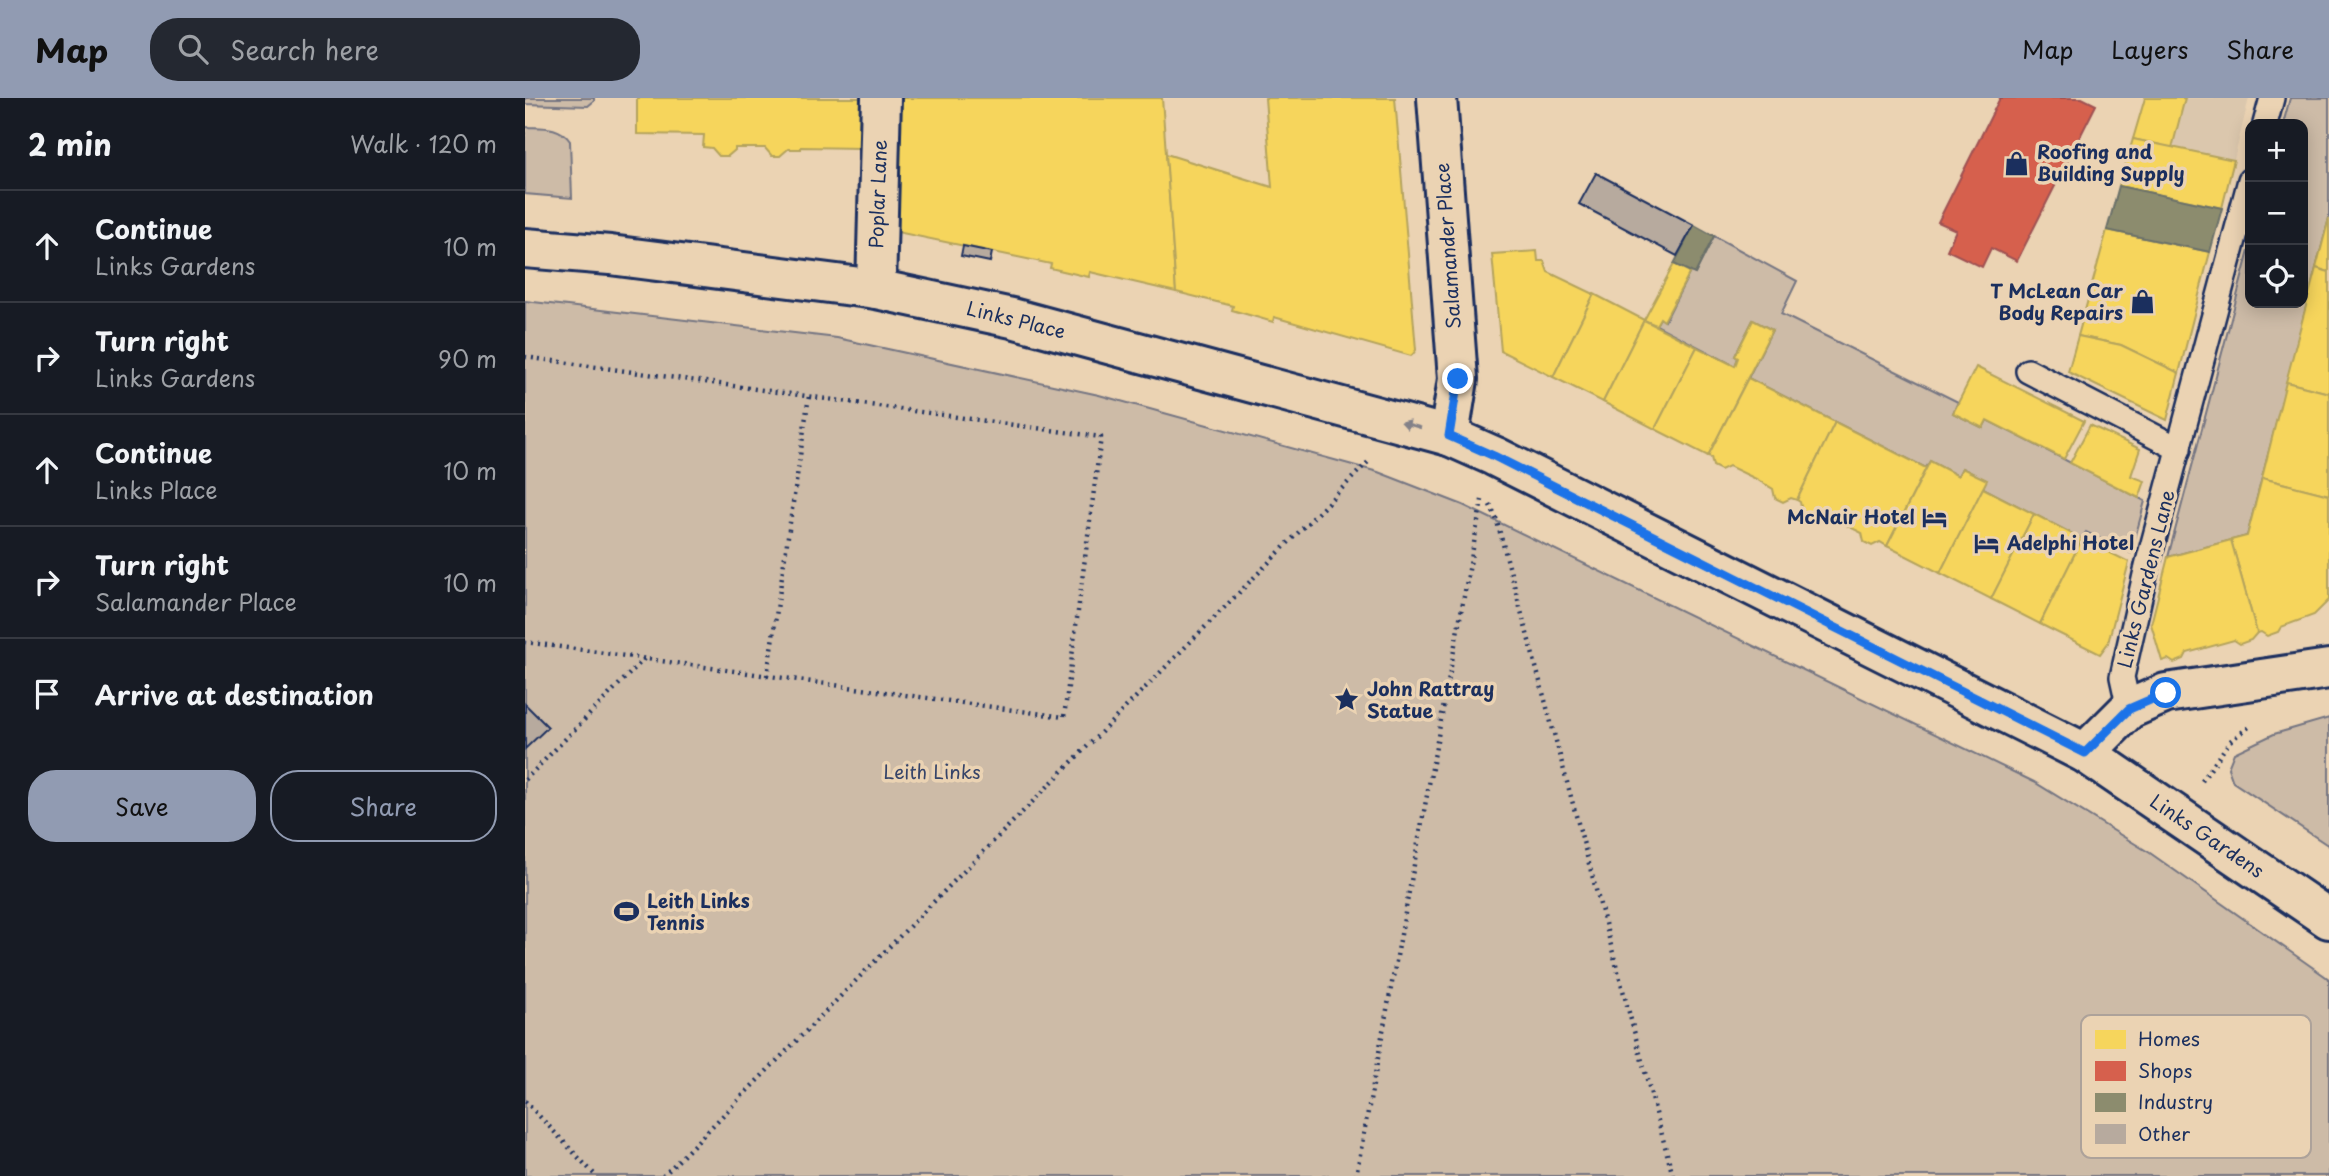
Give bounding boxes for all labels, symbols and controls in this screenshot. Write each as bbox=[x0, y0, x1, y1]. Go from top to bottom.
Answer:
search box bbox=[150, 18, 640, 81]
text: Map bbox=[35, 24, 108, 74]
icon: search bbox=[174, 30, 212, 68]
text: Search here bbox=[230, 30, 379, 69]
text: Map bbox=[2022, 31, 2073, 67]
text: Layers bbox=[2111, 31, 2188, 67]
text: Share bbox=[2226, 31, 2294, 67]
map controls bbox=[2245, 119, 2308, 308]
button: + bbox=[2245, 119, 2308, 182]
text: 2 min bbox=[28, 121, 112, 166]
text: Walk · 120 m bbox=[350, 126, 497, 161]
place label: Roofing and Building Supply bbox=[2037, 137, 2185, 187]
street label: Poplar Lane bbox=[861, 139, 893, 249]
shop icon: Roofing and Building Supply bbox=[2003, 149, 2031, 177]
street label: Salamander Place bbox=[1427, 162, 1467, 330]
button: − bbox=[2245, 182, 2308, 245]
text: Continue bbox=[95, 209, 212, 248]
icon: ahead bbox=[28, 227, 66, 265]
text: 10 m bbox=[443, 229, 497, 264]
button: locate bbox=[2245, 245, 2308, 308]
text: Links Gardens bbox=[95, 248, 255, 283]
place label: T McLean Car Body Repairs bbox=[1990, 276, 2123, 326]
shop icon: T McLean Car Body Repairs bbox=[2129, 288, 2157, 316]
street label: Links Place bbox=[964, 293, 1069, 345]
text: Turn right bbox=[95, 321, 229, 360]
icon: right bbox=[28, 339, 66, 377]
text: 90 m bbox=[438, 341, 497, 376]
text: Links Gardens bbox=[95, 360, 255, 395]
route end bbox=[1442, 363, 1473, 394]
one-way arrow bbox=[1400, 419, 1421, 429]
text: Continue bbox=[95, 433, 212, 472]
icon: ahead bbox=[28, 451, 66, 489]
text: 10 m bbox=[443, 453, 497, 488]
text: Links Place bbox=[95, 472, 218, 507]
street label: Links Gardens Lane bbox=[2109, 486, 2181, 671]
place label: McNair Hotel bbox=[1787, 502, 1915, 530]
hotel icon: McNair Hotel bbox=[1921, 503, 1949, 531]
place label: Adelphi Hotel bbox=[2006, 528, 2134, 556]
hotel icon: Adelphi Hotel bbox=[1973, 529, 2001, 557]
text: Turn right bbox=[95, 545, 229, 584]
icon: right bbox=[28, 563, 66, 601]
text: 10 m bbox=[443, 565, 497, 600]
text: Salamander Place bbox=[95, 584, 297, 619]
place label: John Rattray Statue bbox=[1367, 674, 1494, 724]
icon: arrive bbox=[28, 675, 66, 713]
text: Arrive at destination bbox=[95, 675, 374, 714]
route start bbox=[2150, 677, 2181, 708]
place icon: John Rattray Statue bbox=[1333, 686, 1361, 714]
park label: Leith Links bbox=[883, 757, 981, 785]
button: Save bbox=[28, 770, 256, 842]
button: Share bbox=[270, 770, 497, 842]
street label: Links Gardens bbox=[2145, 787, 2270, 884]
place label: Leith Links Tennis bbox=[647, 886, 750, 936]
sports icon: Leith Links Tennis bbox=[613, 898, 641, 926]
legend bbox=[2081, 1015, 2311, 1158]
text: Homes bbox=[2138, 1024, 2200, 1052]
text: Shops bbox=[2138, 1056, 2192, 1084]
text: Industry bbox=[2138, 1087, 2213, 1115]
text: Other bbox=[2138, 1119, 2190, 1147]

